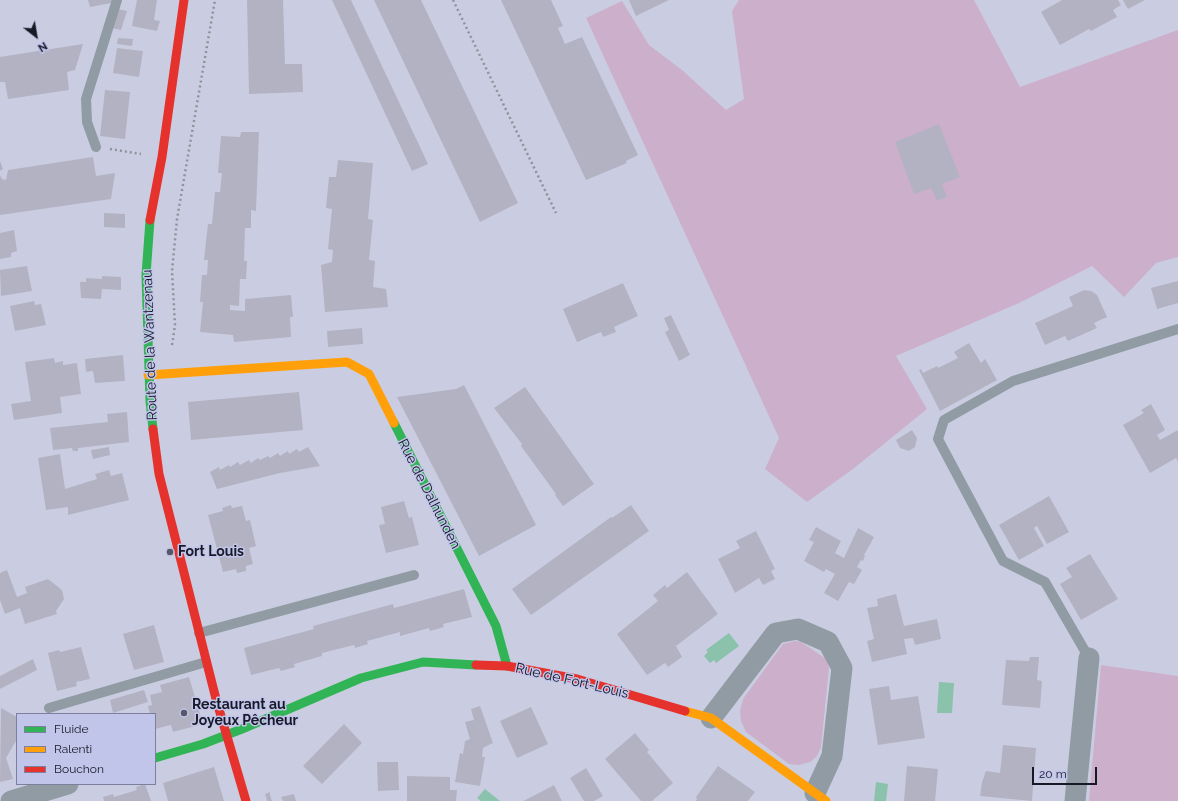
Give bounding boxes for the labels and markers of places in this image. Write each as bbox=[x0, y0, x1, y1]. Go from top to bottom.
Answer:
place label: Fort Louis bbox=[178, 544, 244, 560]
marker: Fort Louis bbox=[165, 547, 175, 557]
place label: Restaurant au Joyeux Pêcheur bbox=[192, 697, 298, 730]
marker: Restaurant au Joyeux Pêcheur bbox=[179, 708, 189, 718]

